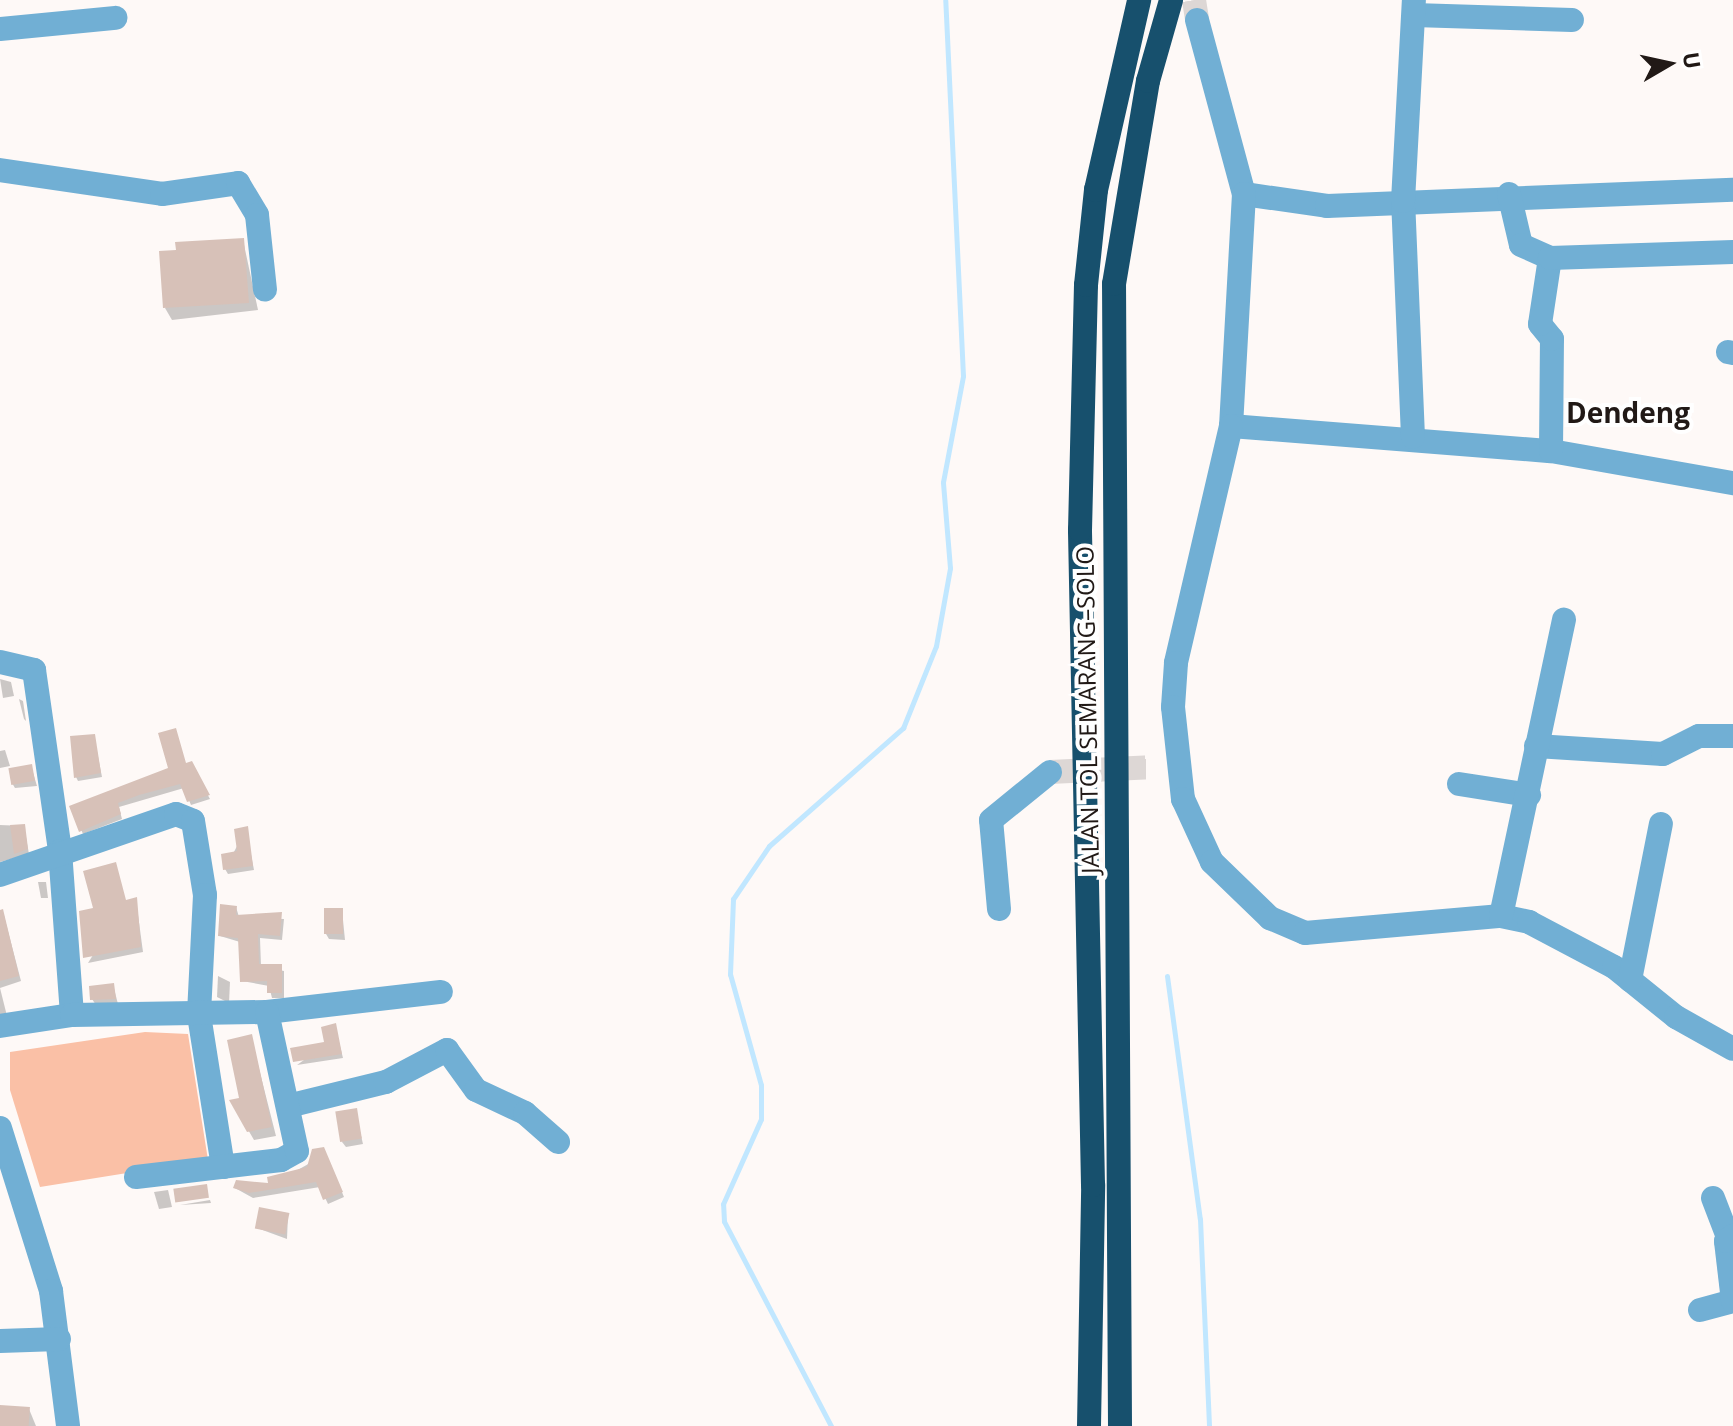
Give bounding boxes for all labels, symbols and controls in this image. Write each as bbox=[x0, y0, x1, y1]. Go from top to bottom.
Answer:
north arrow bbox=[1629, 24, 1709, 104]
text: U bbox=[1677, 50, 1709, 71]
district label: Dendeng bbox=[1566, 395, 1690, 429]
street label: JALAN TOL SEMARANG–SOLO bbox=[1070, 546, 1104, 874]

